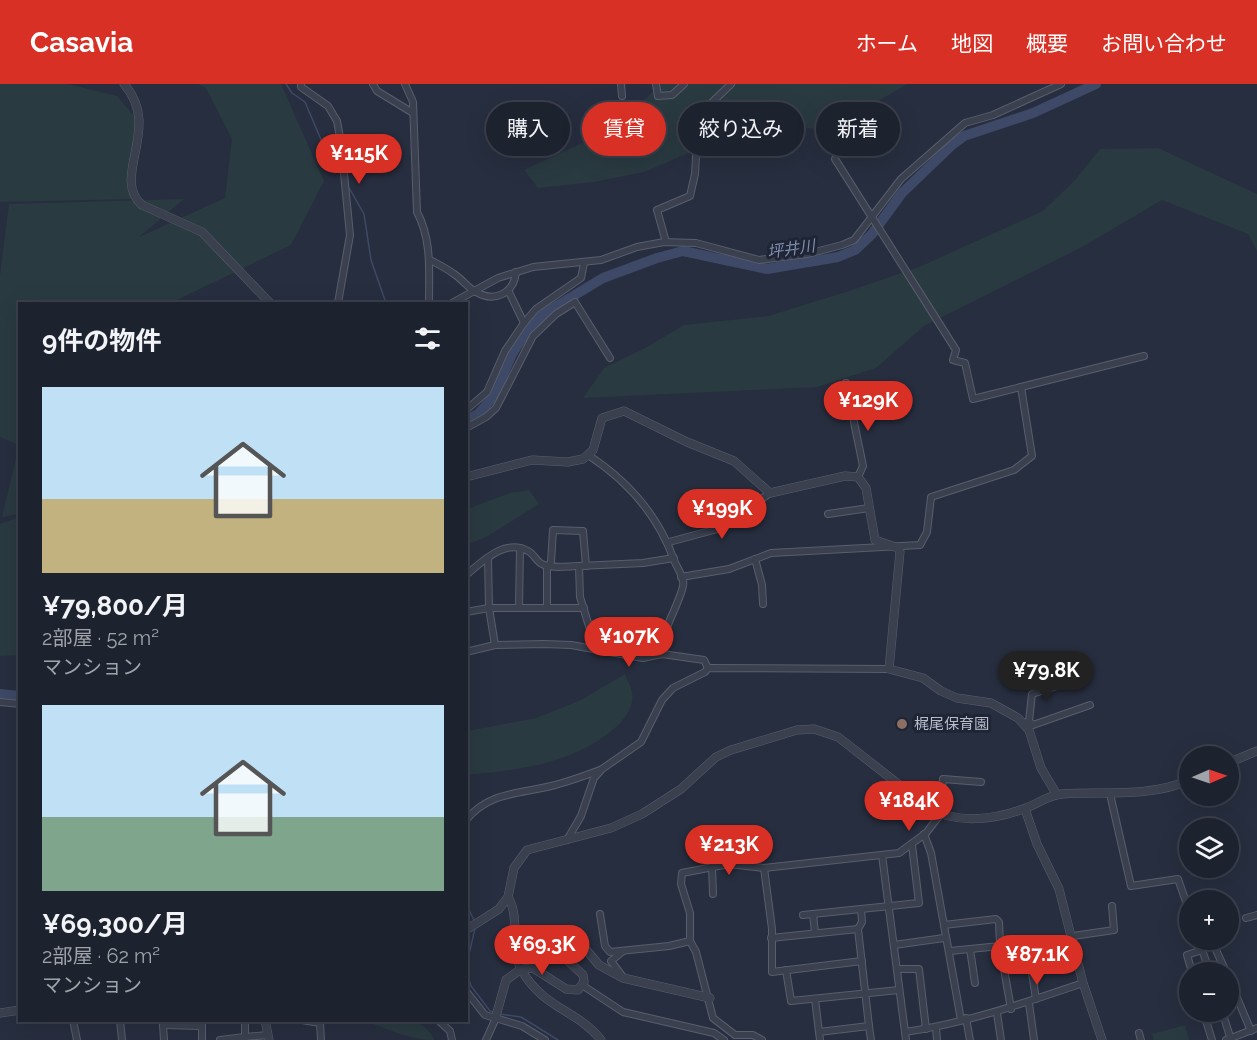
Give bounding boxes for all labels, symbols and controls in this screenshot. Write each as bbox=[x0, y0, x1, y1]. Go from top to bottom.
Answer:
text: Casavia bbox=[30, 26, 133, 59]
text: ホーム bbox=[856, 31, 918, 56]
text: 地図 bbox=[951, 31, 993, 56]
text: 概要 bbox=[1026, 31, 1068, 56]
text: お問い合わせ bbox=[1101, 31, 1227, 56]
chip: 購入 bbox=[486, 102, 570, 156]
chip: 賃貸 bbox=[582, 102, 666, 156]
chip: 絞り込み bbox=[678, 102, 804, 156]
chip: 新着 bbox=[816, 102, 900, 156]
pin: ¥115K bbox=[317, 134, 401, 185]
text: ¥115K bbox=[330, 141, 388, 165]
water label: 坪井川 bbox=[766, 236, 818, 262]
icon: filters bbox=[411, 322, 444, 355]
text: 9件の物件 bbox=[42, 326, 161, 356]
pin: ¥129K bbox=[826, 381, 910, 432]
text: ¥129K bbox=[838, 388, 898, 412]
icon: home bbox=[189, 426, 297, 534]
pin: ¥199K bbox=[680, 489, 764, 540]
text: ¥199K bbox=[691, 496, 753, 520]
text: ¥79,800/月 bbox=[42, 591, 188, 621]
pin: ¥107K bbox=[587, 617, 671, 668]
text: ¥107K bbox=[599, 624, 660, 648]
text: 2部屋 · 52 m² bbox=[42, 626, 159, 650]
pin: ¥79.8K bbox=[997, 651, 1095, 702]
text: マンション bbox=[42, 655, 142, 679]
text: ¥79.8K bbox=[1012, 658, 1080, 682]
place label: 梶尾保育園 bbox=[914, 715, 989, 733]
marker: 梶尾保育園 bbox=[895, 717, 909, 731]
icon: home bbox=[189, 744, 297, 852]
north arrow bbox=[1179, 746, 1239, 806]
map controls bbox=[1179, 746, 1239, 1022]
pin: ¥184K bbox=[867, 781, 951, 832]
text: ¥184K bbox=[879, 788, 940, 812]
button: layers bbox=[1179, 818, 1239, 878]
pin: ¥213K bbox=[687, 825, 771, 876]
text: ¥213K bbox=[699, 832, 759, 856]
button: + bbox=[1179, 890, 1239, 950]
text: ¥69,300/月 bbox=[42, 909, 188, 939]
pin: ¥69.3K bbox=[493, 925, 591, 976]
text: ¥69.3K bbox=[508, 932, 576, 956]
pin: ¥87.1K bbox=[988, 935, 1086, 986]
text: ¥87.1K bbox=[1005, 942, 1069, 966]
text: 2部屋 · 62 m² bbox=[42, 944, 160, 968]
button: − bbox=[1179, 962, 1239, 1022]
text: マンション bbox=[42, 973, 142, 997]

